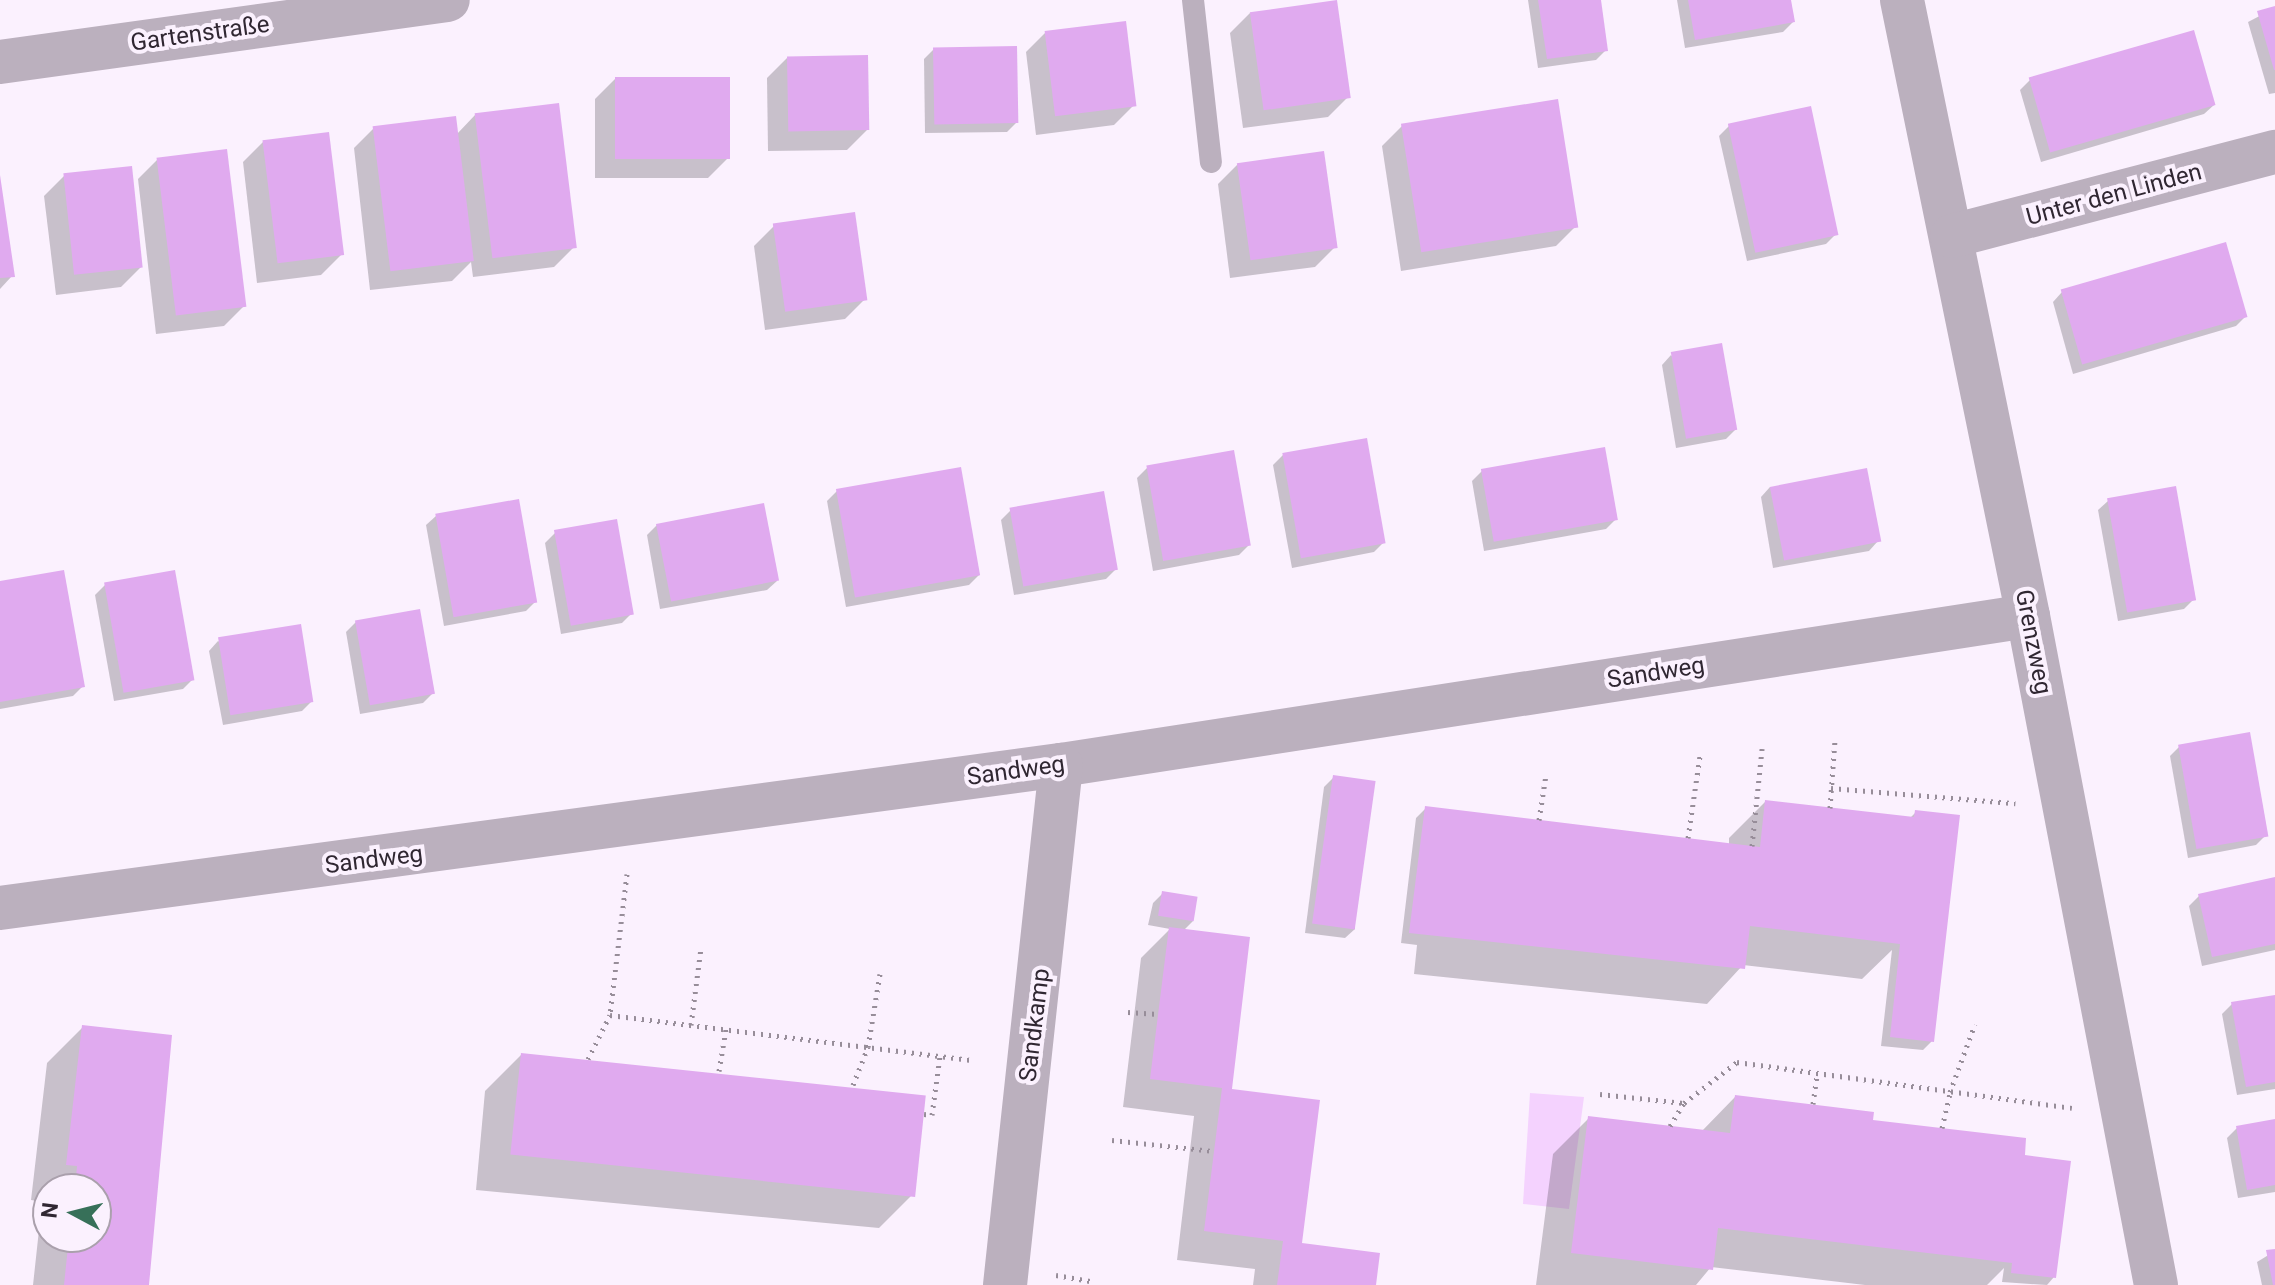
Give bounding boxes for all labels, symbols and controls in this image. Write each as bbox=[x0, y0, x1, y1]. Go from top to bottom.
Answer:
street label: Gartenstraße bbox=[129, 10, 271, 58]
street label: Unter den Linden bbox=[2023, 158, 2205, 232]
street label: Grenzweg bbox=[2009, 587, 2057, 697]
street label: Sandweg bbox=[1605, 651, 1707, 695]
street label: Sandweg bbox=[965, 750, 1067, 792]
street label: Sandweg bbox=[323, 840, 425, 880]
street label: Sandkamp bbox=[1014, 967, 1056, 1083]
north arrow bbox=[32, 1173, 112, 1253]
text: N bbox=[36, 1201, 63, 1219]

